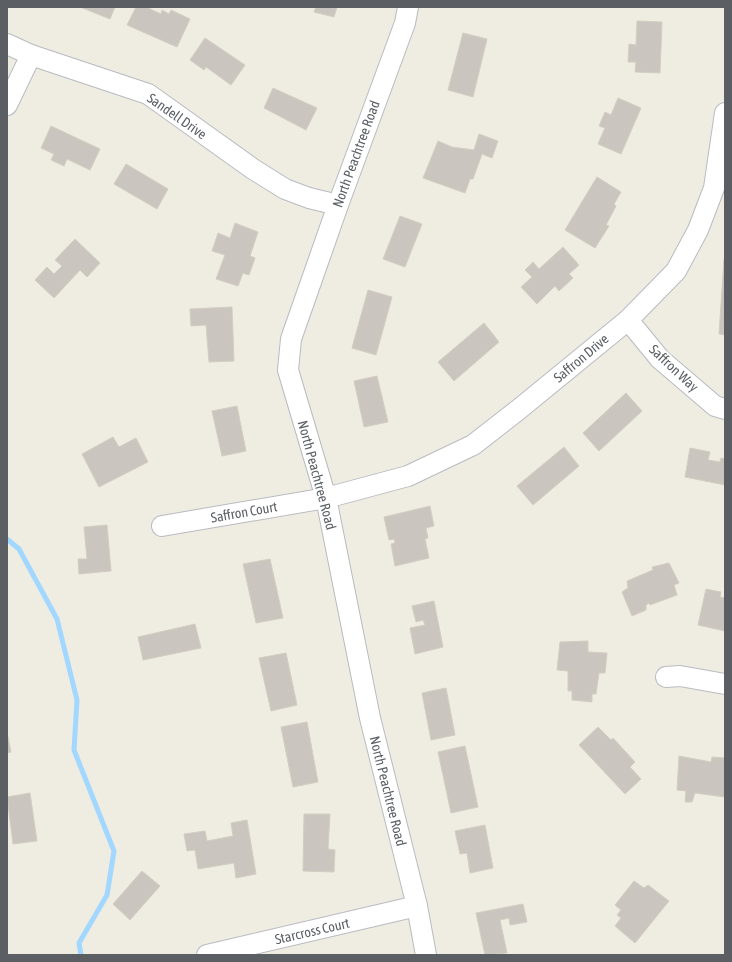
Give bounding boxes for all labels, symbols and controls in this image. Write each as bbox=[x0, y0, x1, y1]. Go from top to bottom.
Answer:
street label: Sandell Drive bbox=[144, 90, 210, 142]
street label: North Peachtree Road bbox=[329, 98, 383, 210]
street label: Saffron Drive bbox=[550, 330, 612, 386]
street label: Saffron Way bbox=[646, 341, 702, 395]
street label: North Peachtree Road bbox=[295, 419, 339, 531]
street label: Saffron Court bbox=[210, 498, 278, 526]
street label: North Peachtree Road bbox=[367, 734, 409, 848]
street label: Starcross Court bbox=[273, 915, 351, 947]

